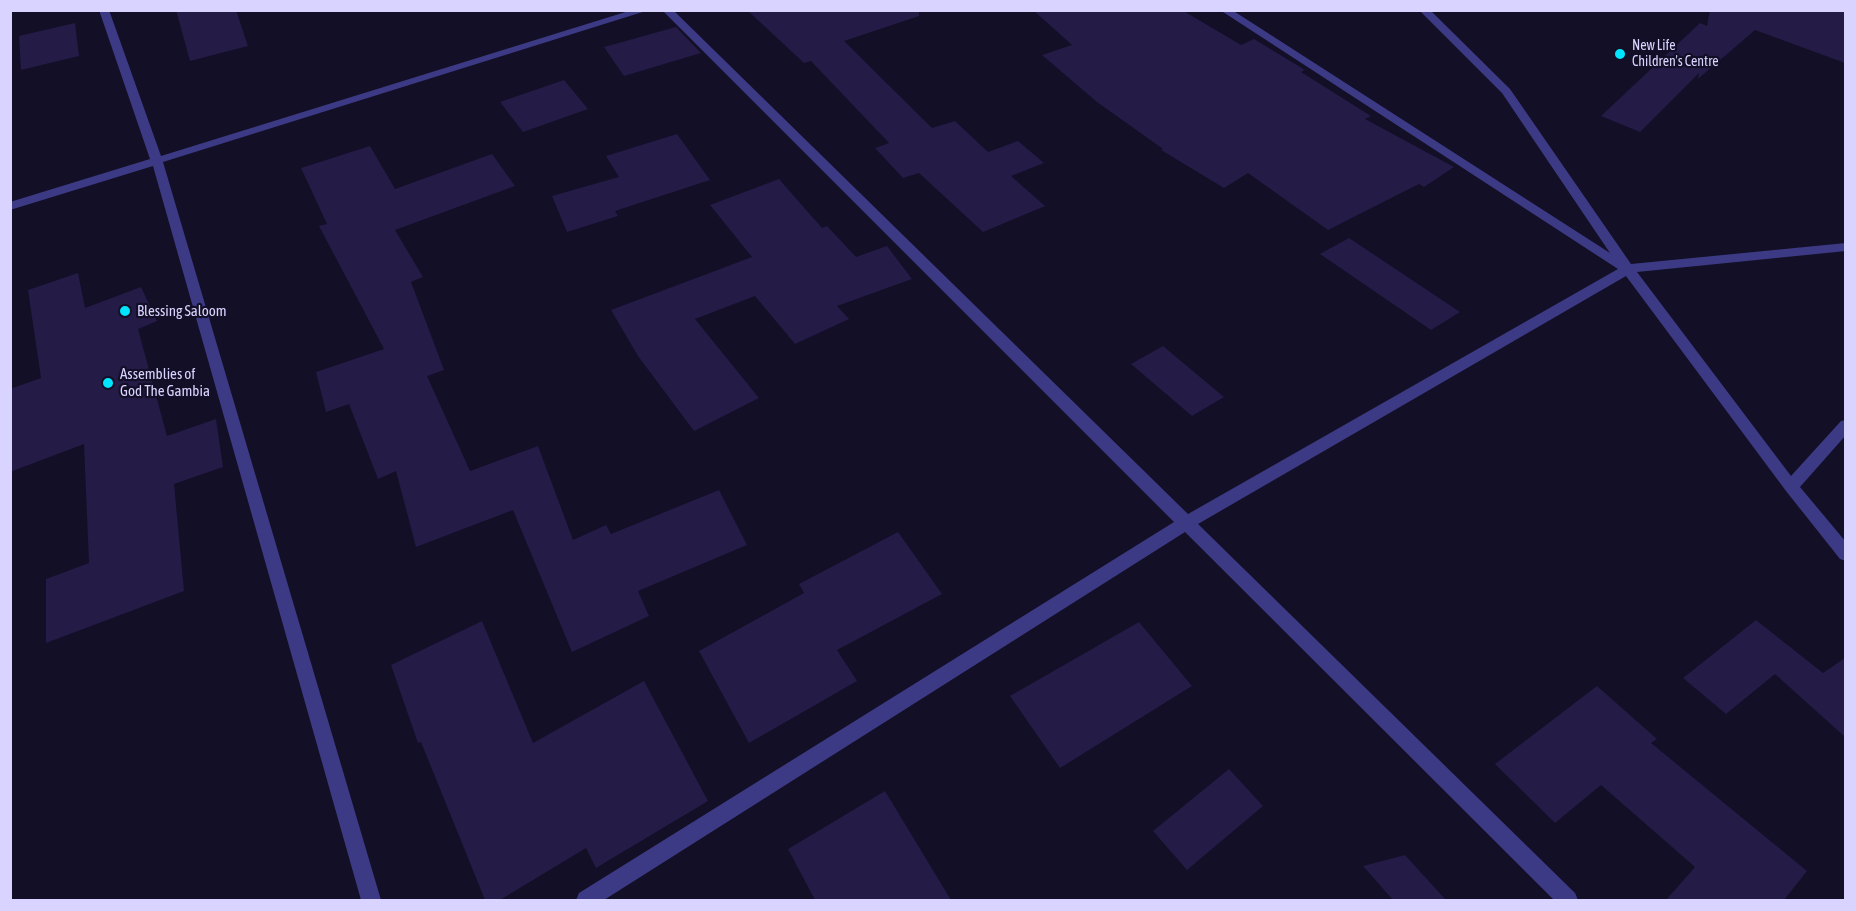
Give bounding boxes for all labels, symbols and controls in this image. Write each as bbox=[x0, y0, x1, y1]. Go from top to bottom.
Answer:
place label: New Life Children's Centre bbox=[1632, 38, 1719, 70]
marker: New Life Children's Centre bbox=[1613, 47, 1627, 61]
place label: Blessing Saloom bbox=[137, 302, 227, 320]
marker: Blessing Saloom bbox=[118, 304, 132, 318]
place label: Assemblies of God The Gambia bbox=[120, 365, 210, 400]
marker: Assemblies of God The Gambia bbox=[101, 376, 115, 390]

